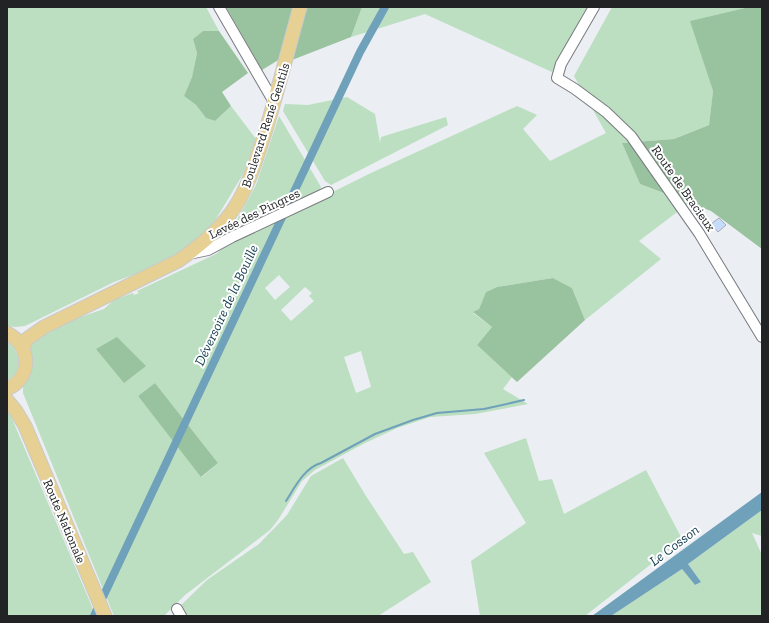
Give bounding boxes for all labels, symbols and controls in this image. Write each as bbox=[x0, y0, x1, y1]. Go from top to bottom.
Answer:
street label: Boulevard René Gentils bbox=[238, 61, 293, 189]
street label: Route de Bracieux bbox=[648, 143, 719, 234]
street label: Levée des Pingres bbox=[206, 185, 302, 242]
water label: Déversoire de la Bouille bbox=[191, 242, 262, 368]
street label: Route Nationale bbox=[40, 477, 89, 565]
water label: Le Cosson bbox=[646, 521, 703, 570]

